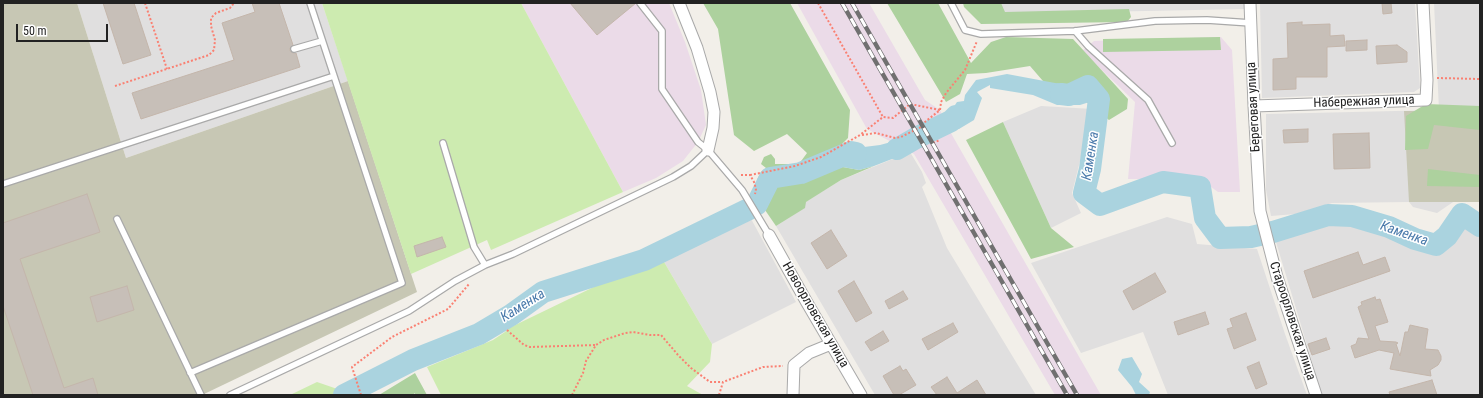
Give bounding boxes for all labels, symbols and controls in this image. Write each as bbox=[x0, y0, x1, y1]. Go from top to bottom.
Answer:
scale bar bbox=[18, 16, 110, 42]
text: 50 m bbox=[23, 24, 47, 38]
street label: Береговая улица bbox=[1244, 61, 1264, 153]
street label: Набережная улица bbox=[1313, 92, 1415, 112]
water label: Каменка bbox=[1079, 130, 1103, 182]
water label: Каменка bbox=[1378, 218, 1430, 250]
street label: Новоорловская улица bbox=[778, 259, 852, 371]
street label: Староорловская улица bbox=[1265, 260, 1319, 382]
water label: Каменка bbox=[498, 286, 548, 326]

